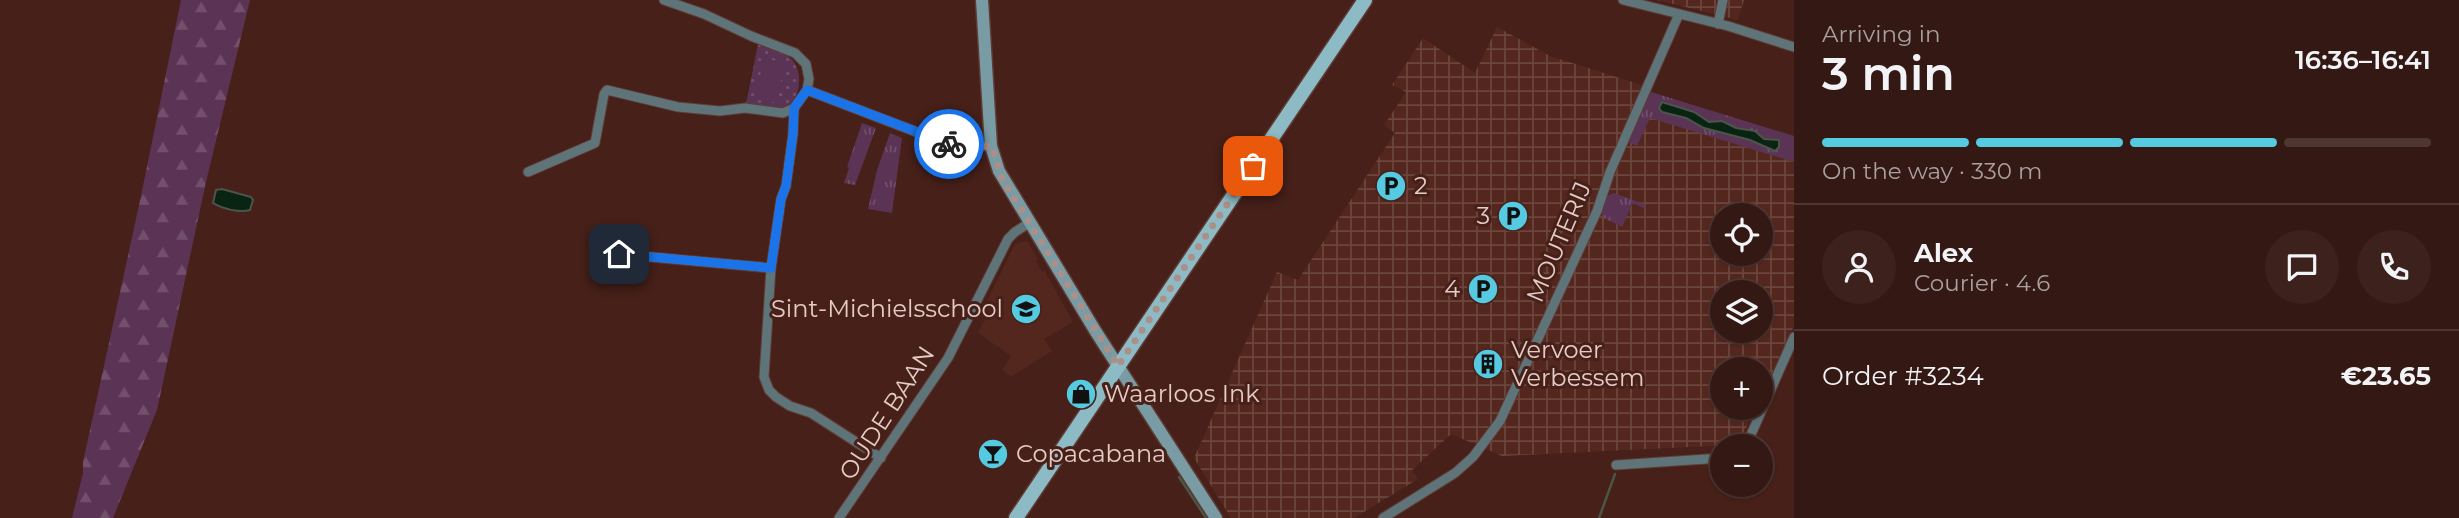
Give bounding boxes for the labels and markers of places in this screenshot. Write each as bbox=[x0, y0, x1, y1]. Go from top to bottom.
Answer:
pin bbox=[1223, 136, 1283, 196]
parking icon: 2 bbox=[1374, 169, 1408, 203]
place label: 2 bbox=[1414, 171, 1428, 200]
parking icon: 3 bbox=[1496, 199, 1530, 233]
place label: 3 bbox=[1476, 201, 1490, 230]
pin bbox=[589, 224, 649, 284]
parking icon: 4 bbox=[1466, 272, 1500, 306]
place label: 4 bbox=[1444, 274, 1460, 303]
school or university icon: Sint-Michielsschool bbox=[1009, 292, 1043, 326]
place label: Sint-Michielsschool bbox=[771, 294, 1003, 323]
place label: Vervoer Verbessem bbox=[1511, 335, 1645, 392]
building icon: Vervoer Verbessem bbox=[1471, 347, 1505, 381]
shop icon: Waarloos Ink bbox=[1064, 377, 1098, 411]
place label: Waarloos Ink bbox=[1104, 379, 1260, 408]
bar icon: Copacabana bbox=[976, 437, 1010, 471]
place label: Copacabana bbox=[1016, 439, 1166, 468]

